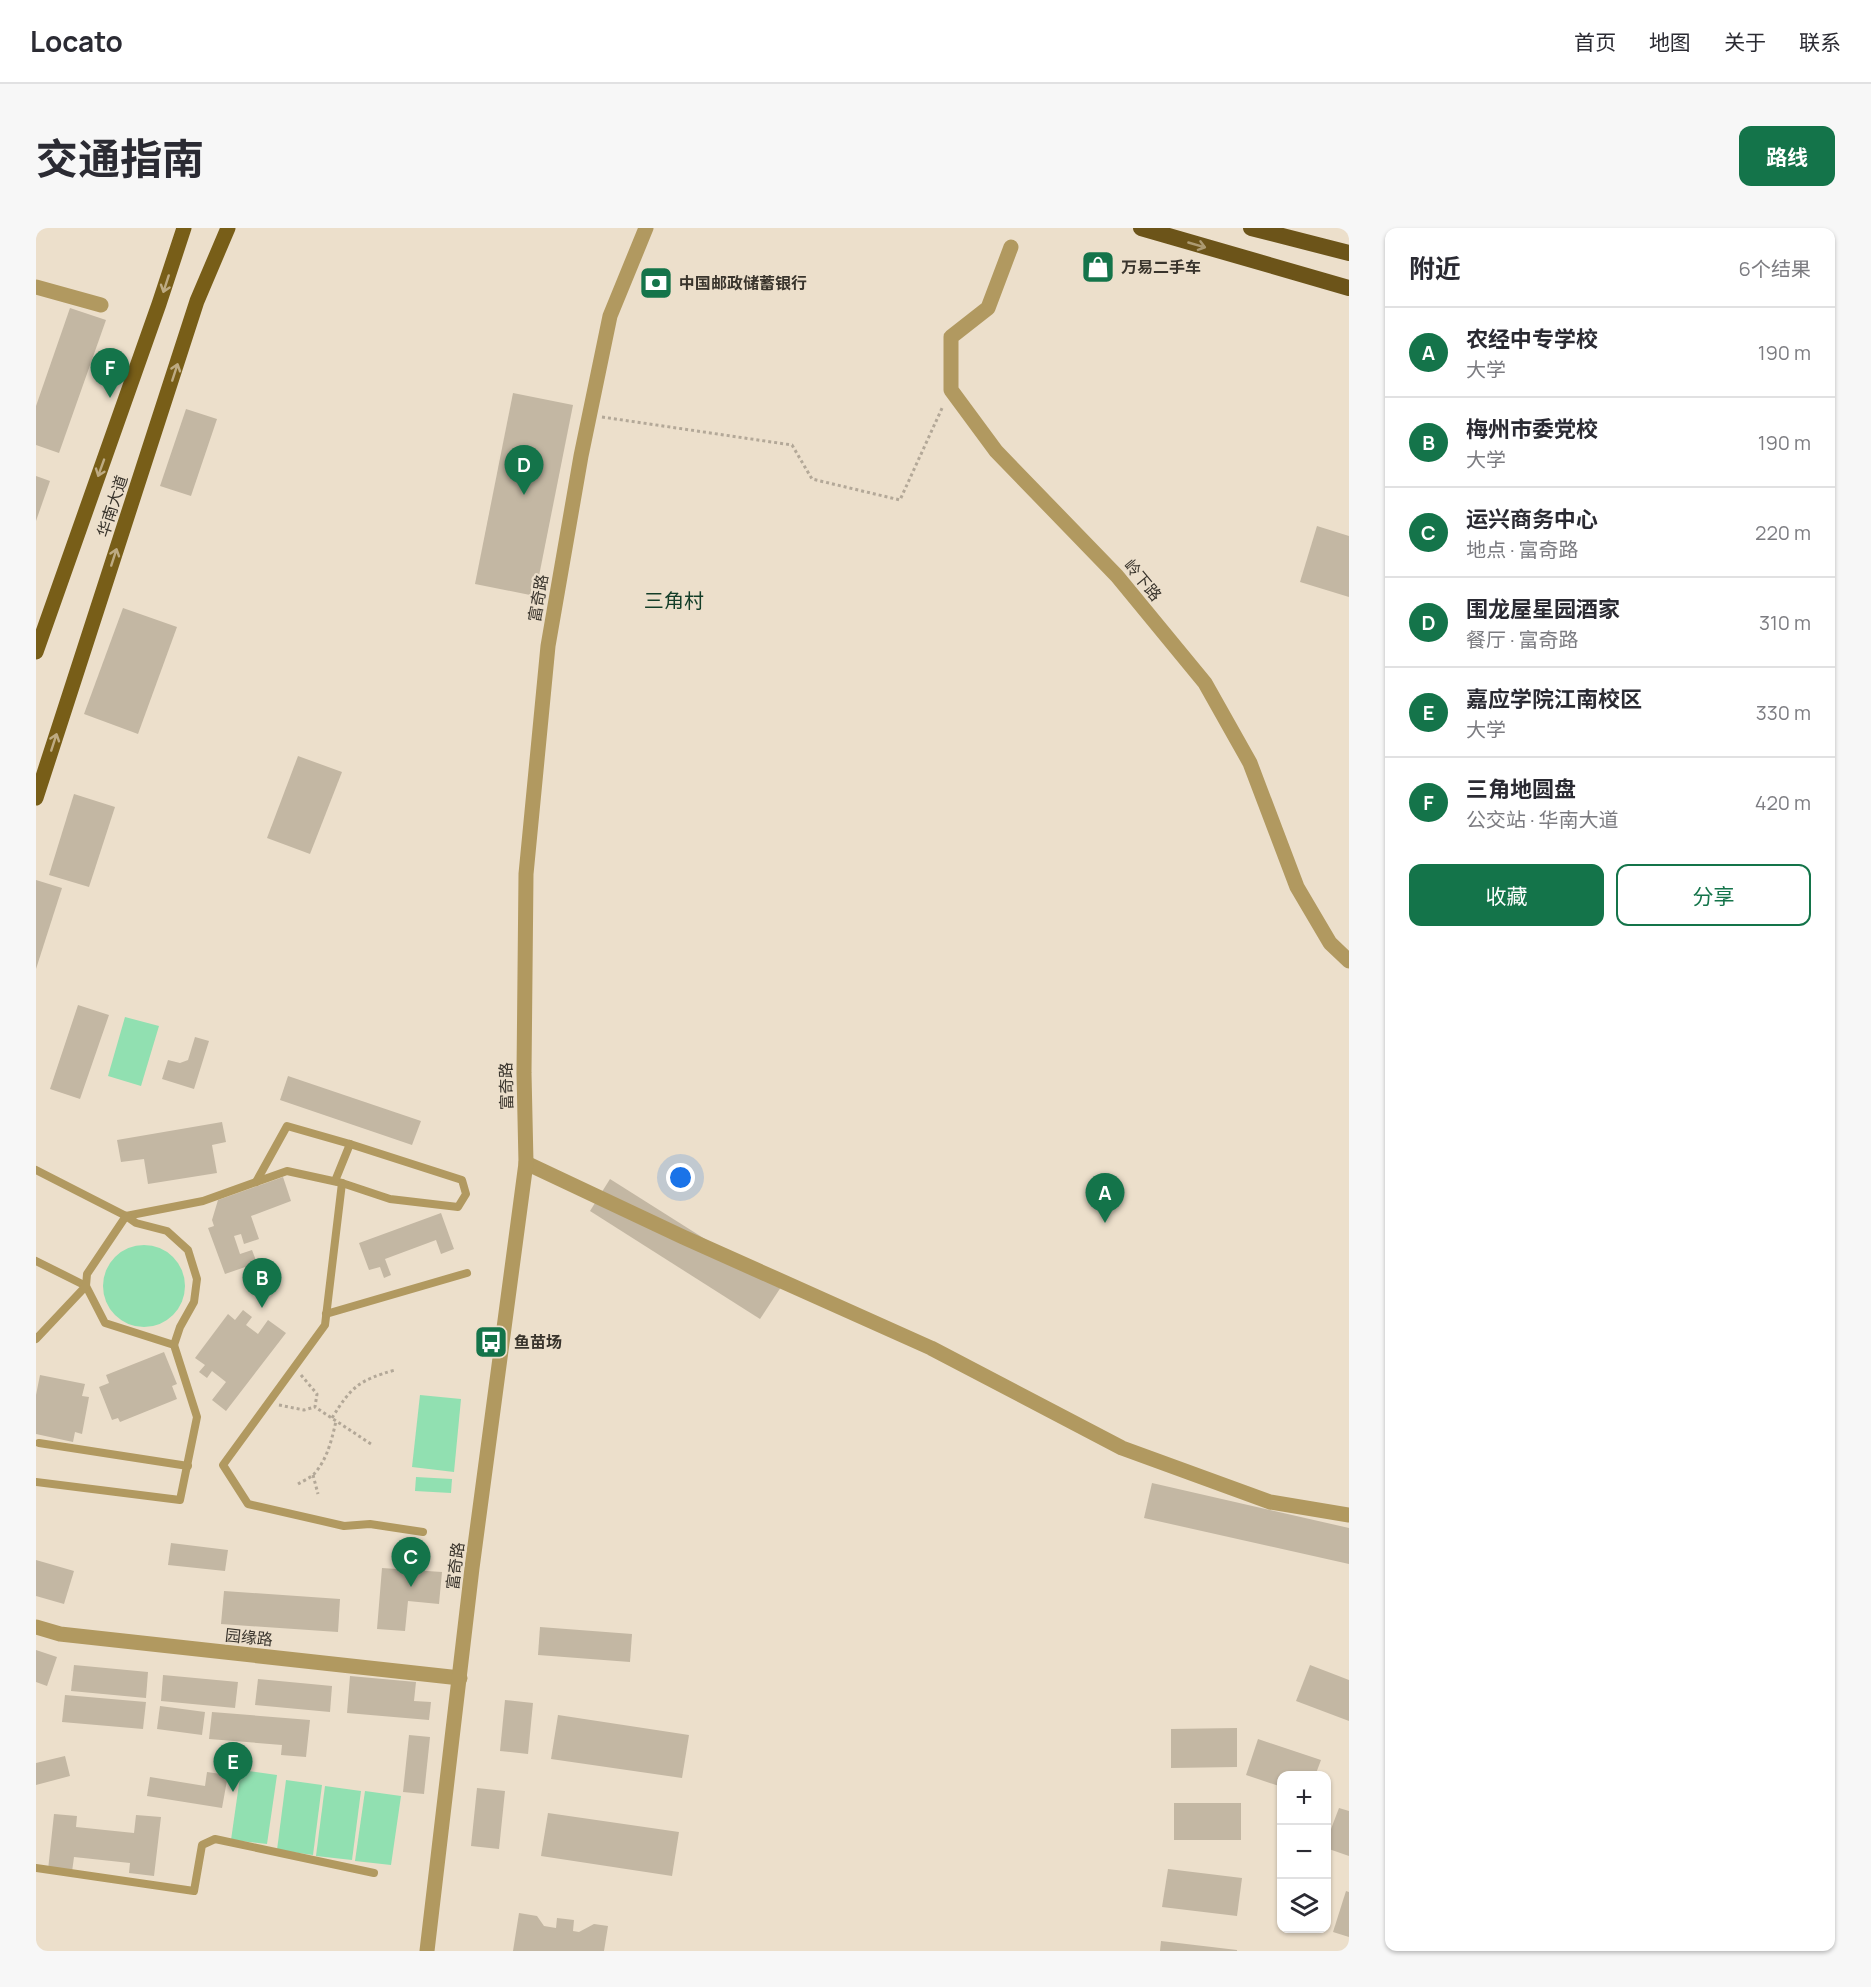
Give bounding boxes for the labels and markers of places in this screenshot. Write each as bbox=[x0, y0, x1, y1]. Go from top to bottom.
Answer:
shop icon: 万易二手车 bbox=[1080, 249, 1116, 285]
place label: 万易二手车 bbox=[1121, 256, 1201, 278]
bank icon: 中国邮政储蓄银行 bbox=[638, 265, 674, 301]
place label: 中国邮政储蓄银行 bbox=[679, 272, 807, 294]
pin: F bbox=[90, 348, 130, 398]
pin: D bbox=[504, 446, 544, 495]
pin: A bbox=[1086, 1174, 1124, 1223]
pin: B bbox=[242, 1258, 282, 1308]
bus stop icon: 鱼苗场 bbox=[473, 1324, 509, 1360]
place label: 鱼苗场 bbox=[514, 1331, 562, 1353]
pin: C bbox=[392, 1538, 430, 1587]
pin: E bbox=[214, 1742, 252, 1792]

